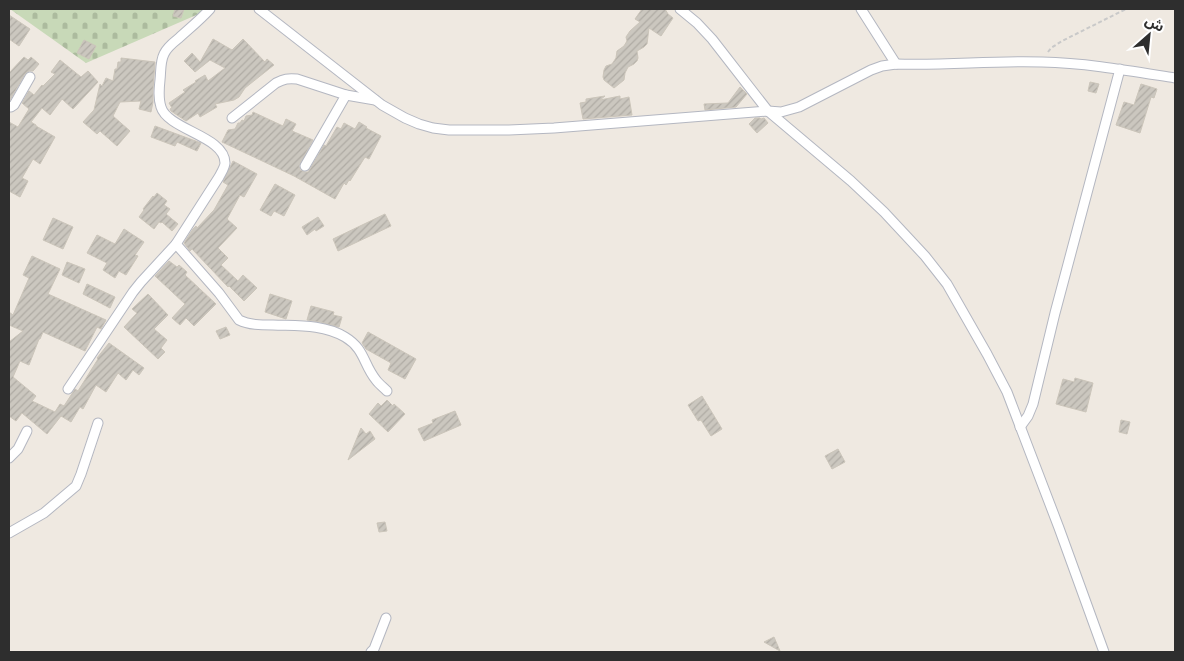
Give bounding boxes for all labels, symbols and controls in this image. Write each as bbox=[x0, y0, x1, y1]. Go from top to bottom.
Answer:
north arrow bbox=[1124, 10, 1174, 60]
text: ش bbox=[1143, 12, 1167, 35]

